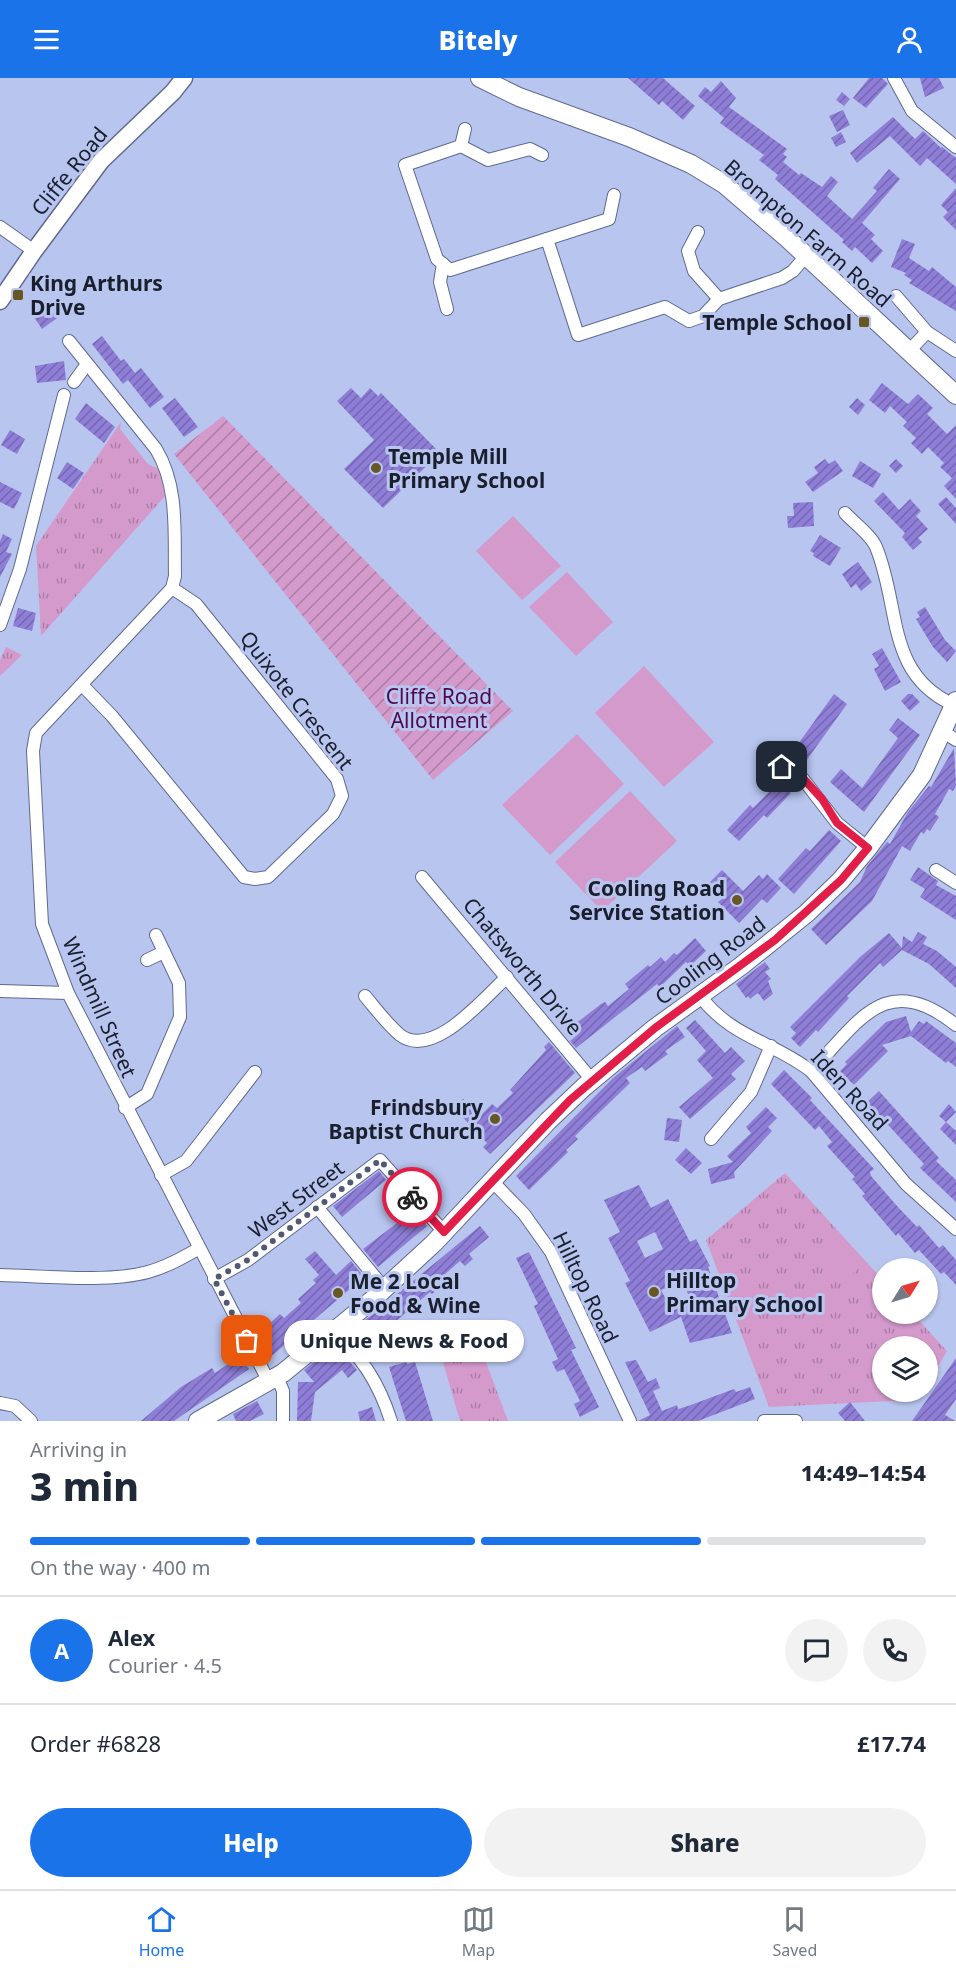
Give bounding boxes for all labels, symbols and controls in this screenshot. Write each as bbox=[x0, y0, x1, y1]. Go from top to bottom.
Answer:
text: Bitely bbox=[438, 21, 518, 58]
icon: menu bbox=[30, 23, 63, 56]
icon: person bbox=[893, 23, 926, 56]
street label: Cliffe Road bbox=[25, 121, 113, 221]
street label: Brompton Farm Road bbox=[719, 153, 897, 313]
place label: King Arthurs Drive bbox=[30, 269, 163, 321]
marker: King Arthurs Drive bbox=[11, 288, 25, 302]
place label: Temple School bbox=[702, 308, 852, 336]
marker: Temple School bbox=[857, 315, 871, 329]
place label: Temple Mill Primary School bbox=[388, 442, 545, 494]
marker: Temple Mill Primary School bbox=[369, 461, 383, 475]
street label: Quixote Crescent bbox=[234, 625, 360, 776]
park label: Cliffe Road Allotment bbox=[386, 682, 492, 734]
pin bbox=[756, 741, 807, 792]
icon: home bbox=[765, 750, 798, 783]
place label: Cooling Road Service Station bbox=[569, 874, 725, 926]
street label: Chatsworth Drive bbox=[457, 891, 589, 1041]
marker: Cooling Road Service Station bbox=[730, 893, 744, 907]
street label: Cooling Road bbox=[649, 909, 771, 1011]
street label: Windmill Street bbox=[57, 932, 144, 1082]
street label: Iden Road bbox=[805, 1044, 895, 1136]
place label: Frindsbury Baptist Church bbox=[328, 1093, 483, 1145]
marker: Frindsbury Baptist Church bbox=[488, 1112, 502, 1126]
street label: West Street bbox=[243, 1154, 350, 1244]
courier bbox=[382, 1167, 442, 1227]
icon: bike bbox=[396, 1181, 429, 1214]
street label: Hilltop Road bbox=[547, 1227, 625, 1347]
north arrow bbox=[872, 1258, 938, 1324]
map controls bbox=[872, 1258, 938, 1402]
place label: Hilltop Primary School bbox=[666, 1266, 823, 1318]
place label: Me 2 Local Food & Wine bbox=[350, 1267, 481, 1319]
marker: Hilltop Primary School bbox=[647, 1285, 661, 1299]
marker: Me 2 Local Food & Wine bbox=[331, 1286, 345, 1300]
pin bbox=[221, 1315, 272, 1366]
callout: Unique News & Food bbox=[283, 1320, 523, 1362]
icon: bag bbox=[230, 1324, 263, 1357]
text: Unique News & Food bbox=[300, 1327, 508, 1354]
button: layers bbox=[872, 1336, 938, 1402]
text: Arriving in bbox=[30, 1436, 127, 1463]
text: 14:49–14:54 bbox=[801, 1457, 926, 1487]
text: 3 min bbox=[30, 1459, 139, 1512]
text: On the way · 400 m bbox=[30, 1554, 210, 1581]
button: chat bbox=[785, 1619, 848, 1682]
button: phone bbox=[863, 1619, 926, 1682]
text: Alex bbox=[108, 1622, 155, 1652]
text: A bbox=[54, 1635, 69, 1665]
text: Courier · 4.5 bbox=[108, 1652, 222, 1679]
text: Order #6828 bbox=[30, 1728, 161, 1758]
text: £17.74 bbox=[857, 1728, 926, 1758]
button: Help bbox=[30, 1808, 472, 1877]
button: Share bbox=[484, 1808, 926, 1877]
tab: Home bbox=[139, 1903, 184, 1961]
tab: Map bbox=[462, 1903, 495, 1961]
tab: Saved bbox=[772, 1903, 817, 1961]

